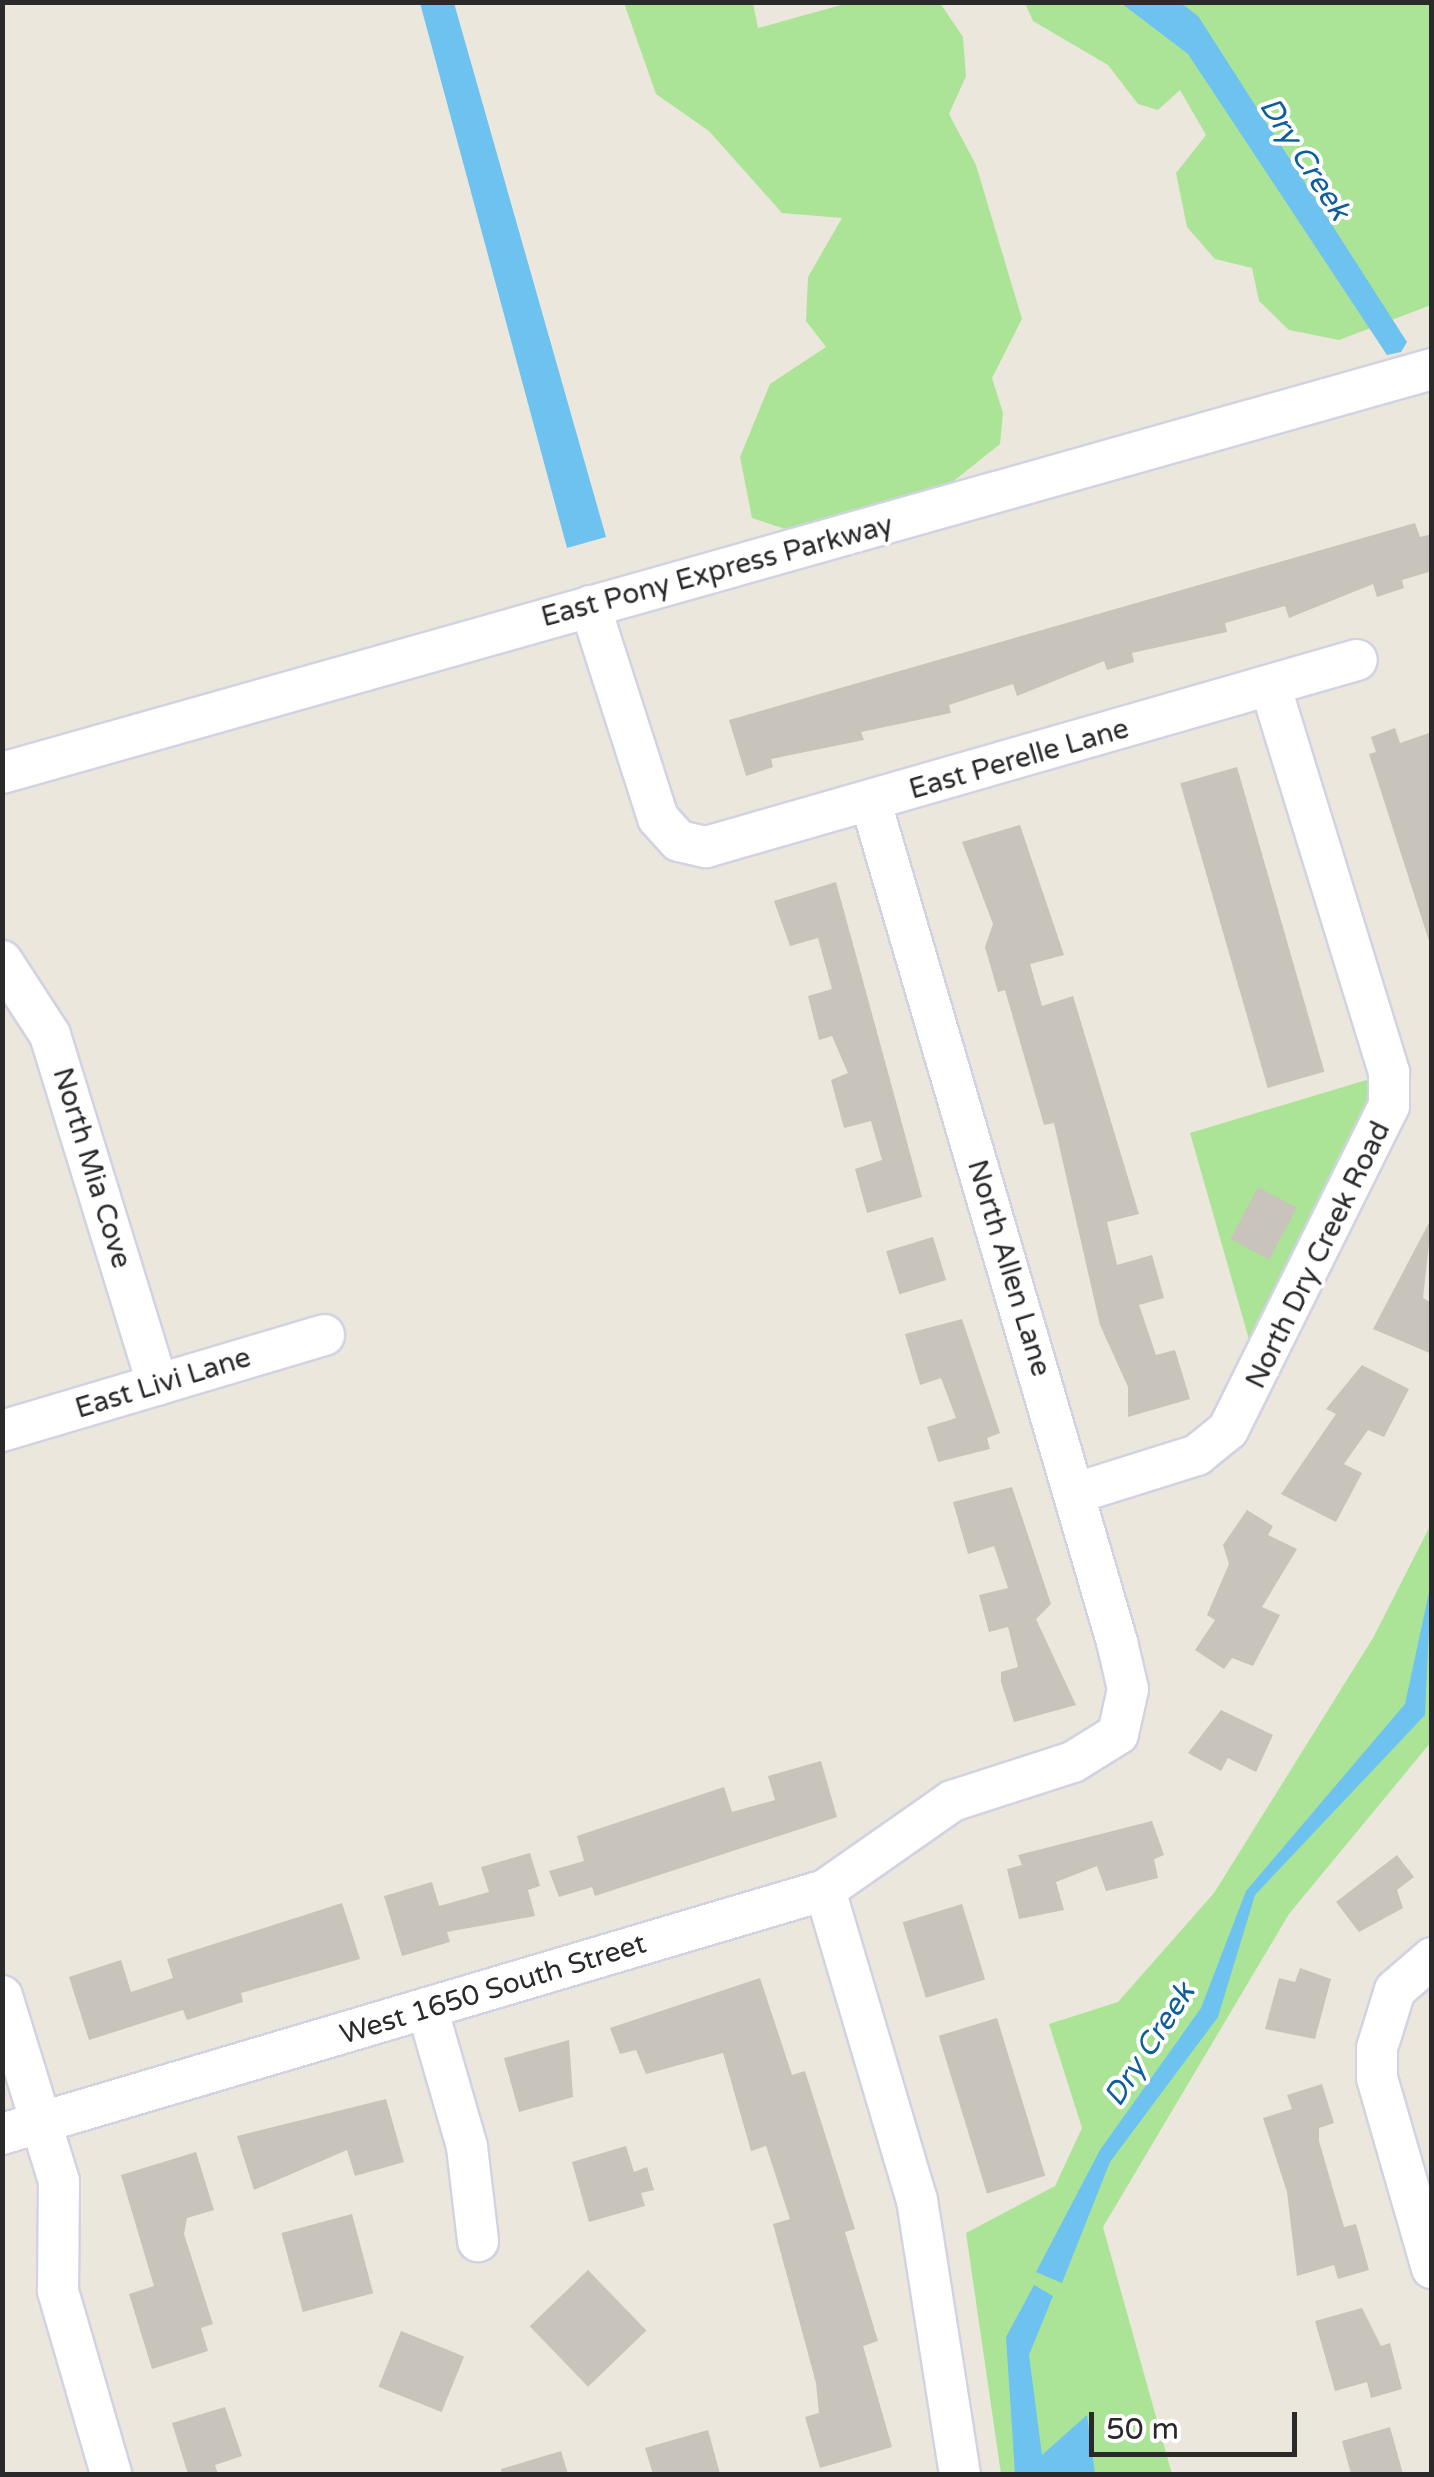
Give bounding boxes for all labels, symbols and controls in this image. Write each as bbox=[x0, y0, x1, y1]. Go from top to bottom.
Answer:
water label: Dry Creek bbox=[1251, 91, 1357, 227]
street label: East Pony Express Parkway bbox=[538, 508, 896, 634]
street label: East Perelle Lane bbox=[905, 712, 1133, 806]
street label: North Mia Cove bbox=[46, 1064, 138, 1272]
street label: North Dry Creek Road bbox=[1239, 1116, 1397, 1394]
street label: North Allen Lane bbox=[960, 1156, 1058, 1380]
street label: East Livi Lane bbox=[71, 1340, 255, 1426]
street label: West 1650 South Street bbox=[336, 1926, 650, 2052]
water label: Dry Creek bbox=[1097, 1977, 1203, 2113]
scale bar bbox=[1094, 2392, 1302, 2454]
text: 50 m bbox=[1106, 2411, 1179, 2448]

